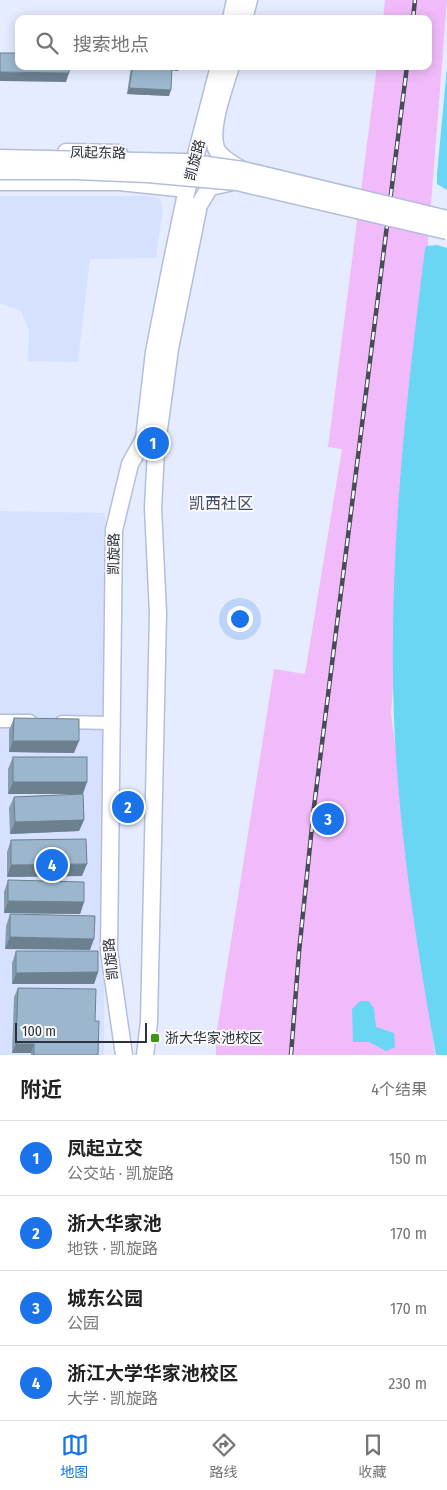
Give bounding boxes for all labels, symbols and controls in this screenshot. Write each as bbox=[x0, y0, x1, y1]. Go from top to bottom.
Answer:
search box bbox=[15, 15, 432, 70]
icon: search bbox=[33, 29, 61, 57]
text: 搜索地点 bbox=[73, 33, 149, 56]
street label: 凯旋路 bbox=[181, 138, 209, 182]
street label: 凤起东路 bbox=[70, 144, 126, 162]
pin: 1 bbox=[137, 424, 169, 462]
district label: 凯西社区 bbox=[189, 494, 253, 513]
street label: 凯旋路 bbox=[105, 533, 123, 575]
your location bbox=[227, 606, 253, 632]
pin: 2 bbox=[112, 788, 144, 826]
pin: 3 bbox=[312, 800, 344, 838]
pin: 4 bbox=[36, 846, 68, 884]
street label: 凯旋路 bbox=[100, 937, 122, 981]
scale bar bbox=[15, 1020, 148, 1043]
text: 100 m bbox=[22, 1023, 56, 1040]
place label: 浙大华家池校区 bbox=[165, 1030, 263, 1047]
marker: 浙大华家池校区 bbox=[149, 1032, 161, 1044]
text: 附近 bbox=[20, 1077, 62, 1103]
text: 4个结果 bbox=[371, 1080, 427, 1099]
text: 凤起立交 bbox=[67, 1137, 143, 1160]
text: 1 bbox=[33, 1149, 39, 1168]
text: 150 m bbox=[389, 1149, 427, 1168]
text: 公交站 · 凯旋路 bbox=[67, 1164, 174, 1183]
text: 浙大华家池 bbox=[67, 1212, 162, 1235]
text: 2 bbox=[32, 1224, 40, 1243]
text: 170 m bbox=[390, 1224, 427, 1243]
text: 地铁 · 凯旋路 bbox=[67, 1239, 158, 1258]
text: 城东公园 bbox=[67, 1287, 143, 1310]
text: 3 bbox=[32, 1299, 40, 1318]
text: 170 m bbox=[390, 1299, 427, 1318]
text: 公园 bbox=[67, 1314, 99, 1333]
text: 浙江大学华家池校区 bbox=[67, 1362, 238, 1385]
text: 4 bbox=[32, 1374, 40, 1393]
text: 230 m bbox=[388, 1374, 427, 1393]
text: 大学 · 凯旋路 bbox=[67, 1389, 158, 1408]
tab: 地图 bbox=[61, 1431, 89, 1481]
tab: 路线 bbox=[210, 1431, 238, 1481]
tab: 收藏 bbox=[359, 1431, 387, 1481]

